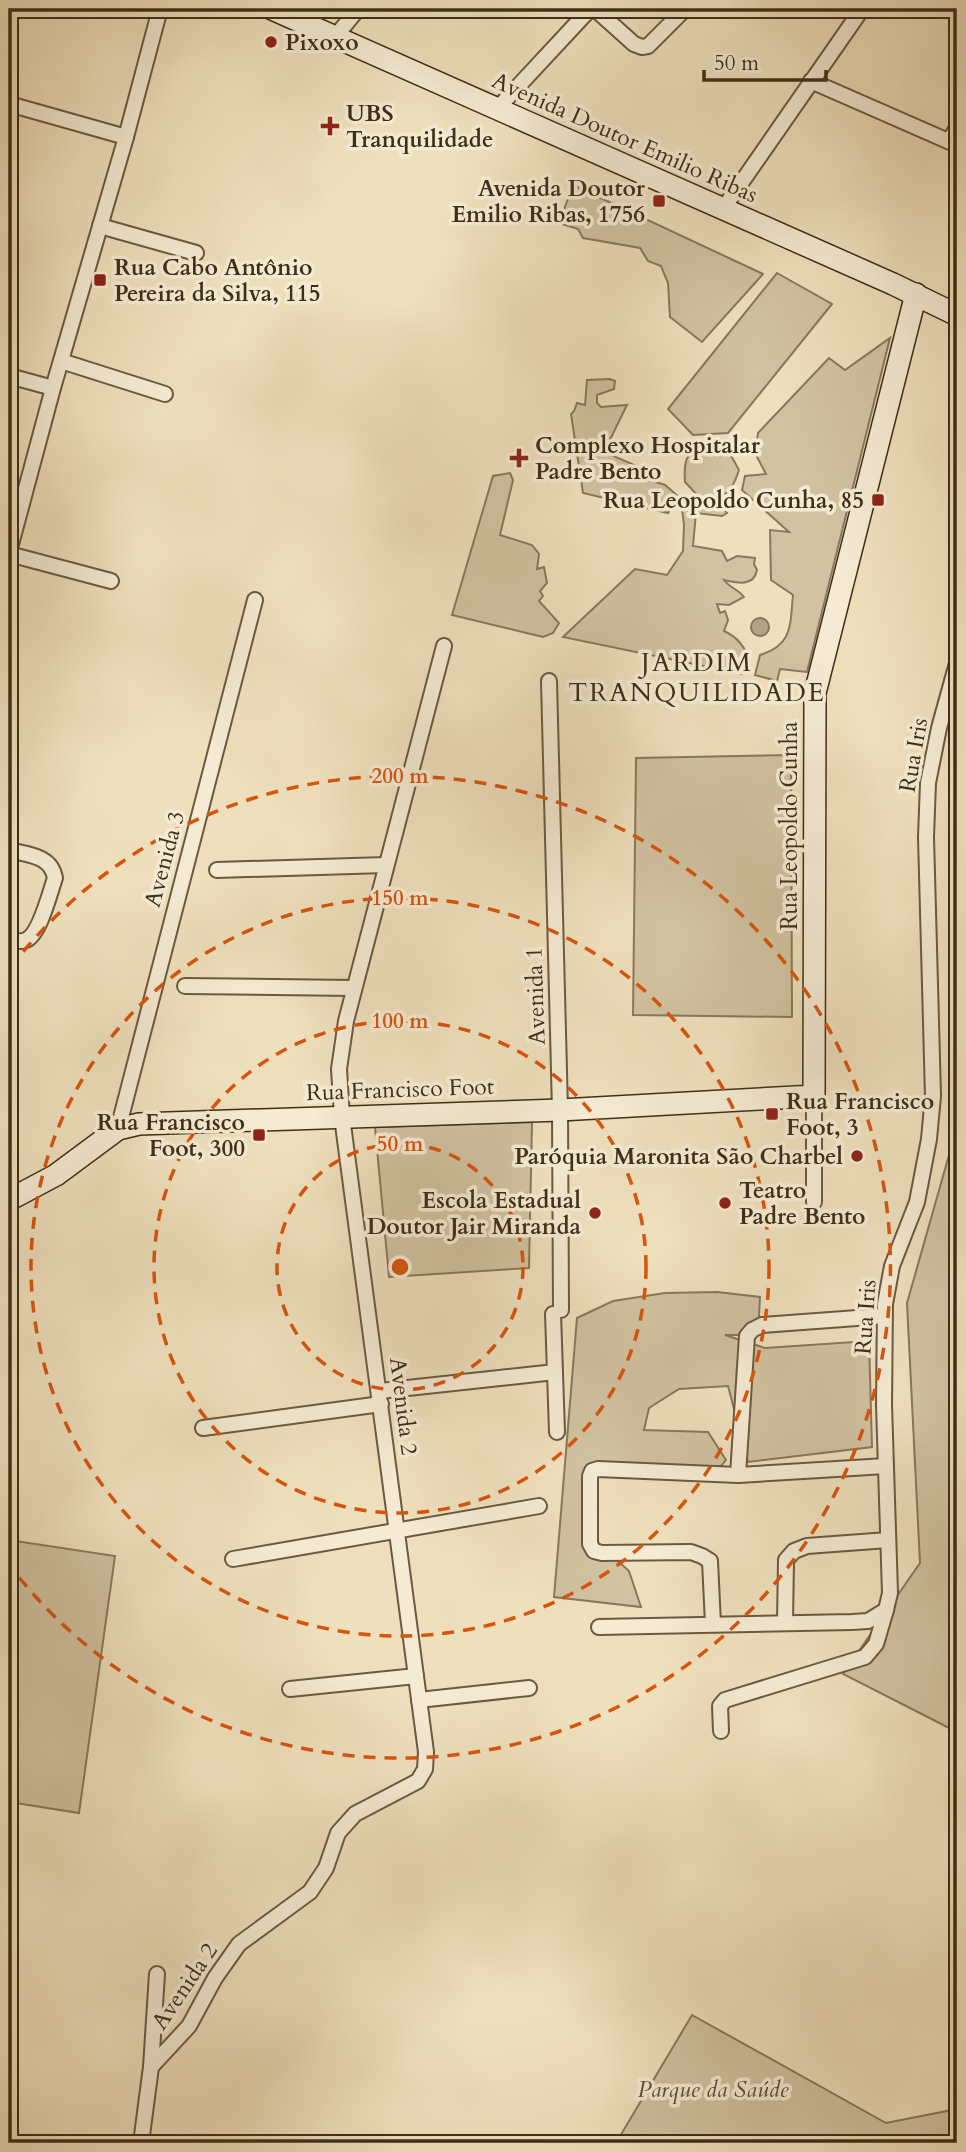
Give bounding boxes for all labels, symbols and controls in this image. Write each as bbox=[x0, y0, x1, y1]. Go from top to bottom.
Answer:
place label: Pixoxo bbox=[285, 27, 359, 58]
marker: Pixoxo bbox=[263, 34, 279, 50]
scale bar bbox=[704, 38, 826, 82]
text: 50 m bbox=[714, 49, 759, 78]
street label: Avenida Doutor Emilio Ribas bbox=[487, 65, 763, 210]
place label: UBS Tranquilidade bbox=[346, 98, 493, 155]
marker: UBS Tranquilidade bbox=[320, 116, 340, 136]
place label: Avenida Doutor Emilio Ribas, 1756 bbox=[451, 173, 646, 230]
marker: Avenida Doutor Emilio Ribas, 1756 bbox=[651, 193, 667, 209]
place label: Rua Cabo Antônio Pereira da Silva, 115 bbox=[114, 252, 320, 309]
marker: Rua Cabo Antônio Pereira da Silva, 115 bbox=[92, 272, 108, 288]
place label: Complexo Hospitalar Padre Bento bbox=[535, 430, 761, 487]
marker: Complexo Hospitalar Padre Bento bbox=[509, 448, 529, 468]
place label: Rua Leopoldo Cunha, 85 bbox=[603, 485, 864, 516]
marker: Rua Leopoldo Cunha, 85 bbox=[870, 492, 886, 508]
district label: JARDIM TRANQUILIDADE bbox=[568, 645, 826, 710]
street label: Rua Iris bbox=[892, 715, 935, 795]
street label: Rua Leopoldo Cunha bbox=[774, 722, 805, 930]
text: 200 m bbox=[371, 762, 429, 791]
street label: Avenida 3 bbox=[137, 808, 192, 911]
text: 150 m bbox=[371, 884, 429, 913]
street label: Avenida 1 bbox=[518, 946, 553, 1046]
text: 100 m bbox=[371, 1007, 429, 1036]
street label: Rua Francisco Foot bbox=[305, 1071, 495, 1108]
place label: Rua Francisco Foot, 3 bbox=[786, 1086, 934, 1143]
marker: Rua Francisco Foot, 3 bbox=[764, 1106, 780, 1122]
place label: Rua Francisco Foot, 300 bbox=[97, 1107, 245, 1164]
marker: Rua Francisco Foot, 300 bbox=[251, 1127, 267, 1143]
text: 50 m bbox=[377, 1130, 424, 1159]
place label: Paróquia Maronita São Charbel bbox=[514, 1141, 843, 1172]
marker: Paróquia Maronita São Charbel bbox=[849, 1148, 865, 1164]
place label: Teatro Padre Bento bbox=[739, 1175, 866, 1232]
place label: Escola Estadual Doutor Jair Miranda bbox=[367, 1185, 582, 1242]
marker: Teatro Padre Bento bbox=[717, 1195, 733, 1211]
marker: Escola Estadual Doutor Jair Miranda bbox=[587, 1205, 603, 1221]
centre of rings bbox=[388, 1255, 412, 1279]
street label: Rua Iris bbox=[847, 1279, 884, 1356]
street label: Avenida 2 bbox=[382, 1355, 425, 1457]
street label: Avenida 2 bbox=[144, 1937, 225, 2036]
park label: Parque da Saúde bbox=[637, 2074, 789, 2105]

